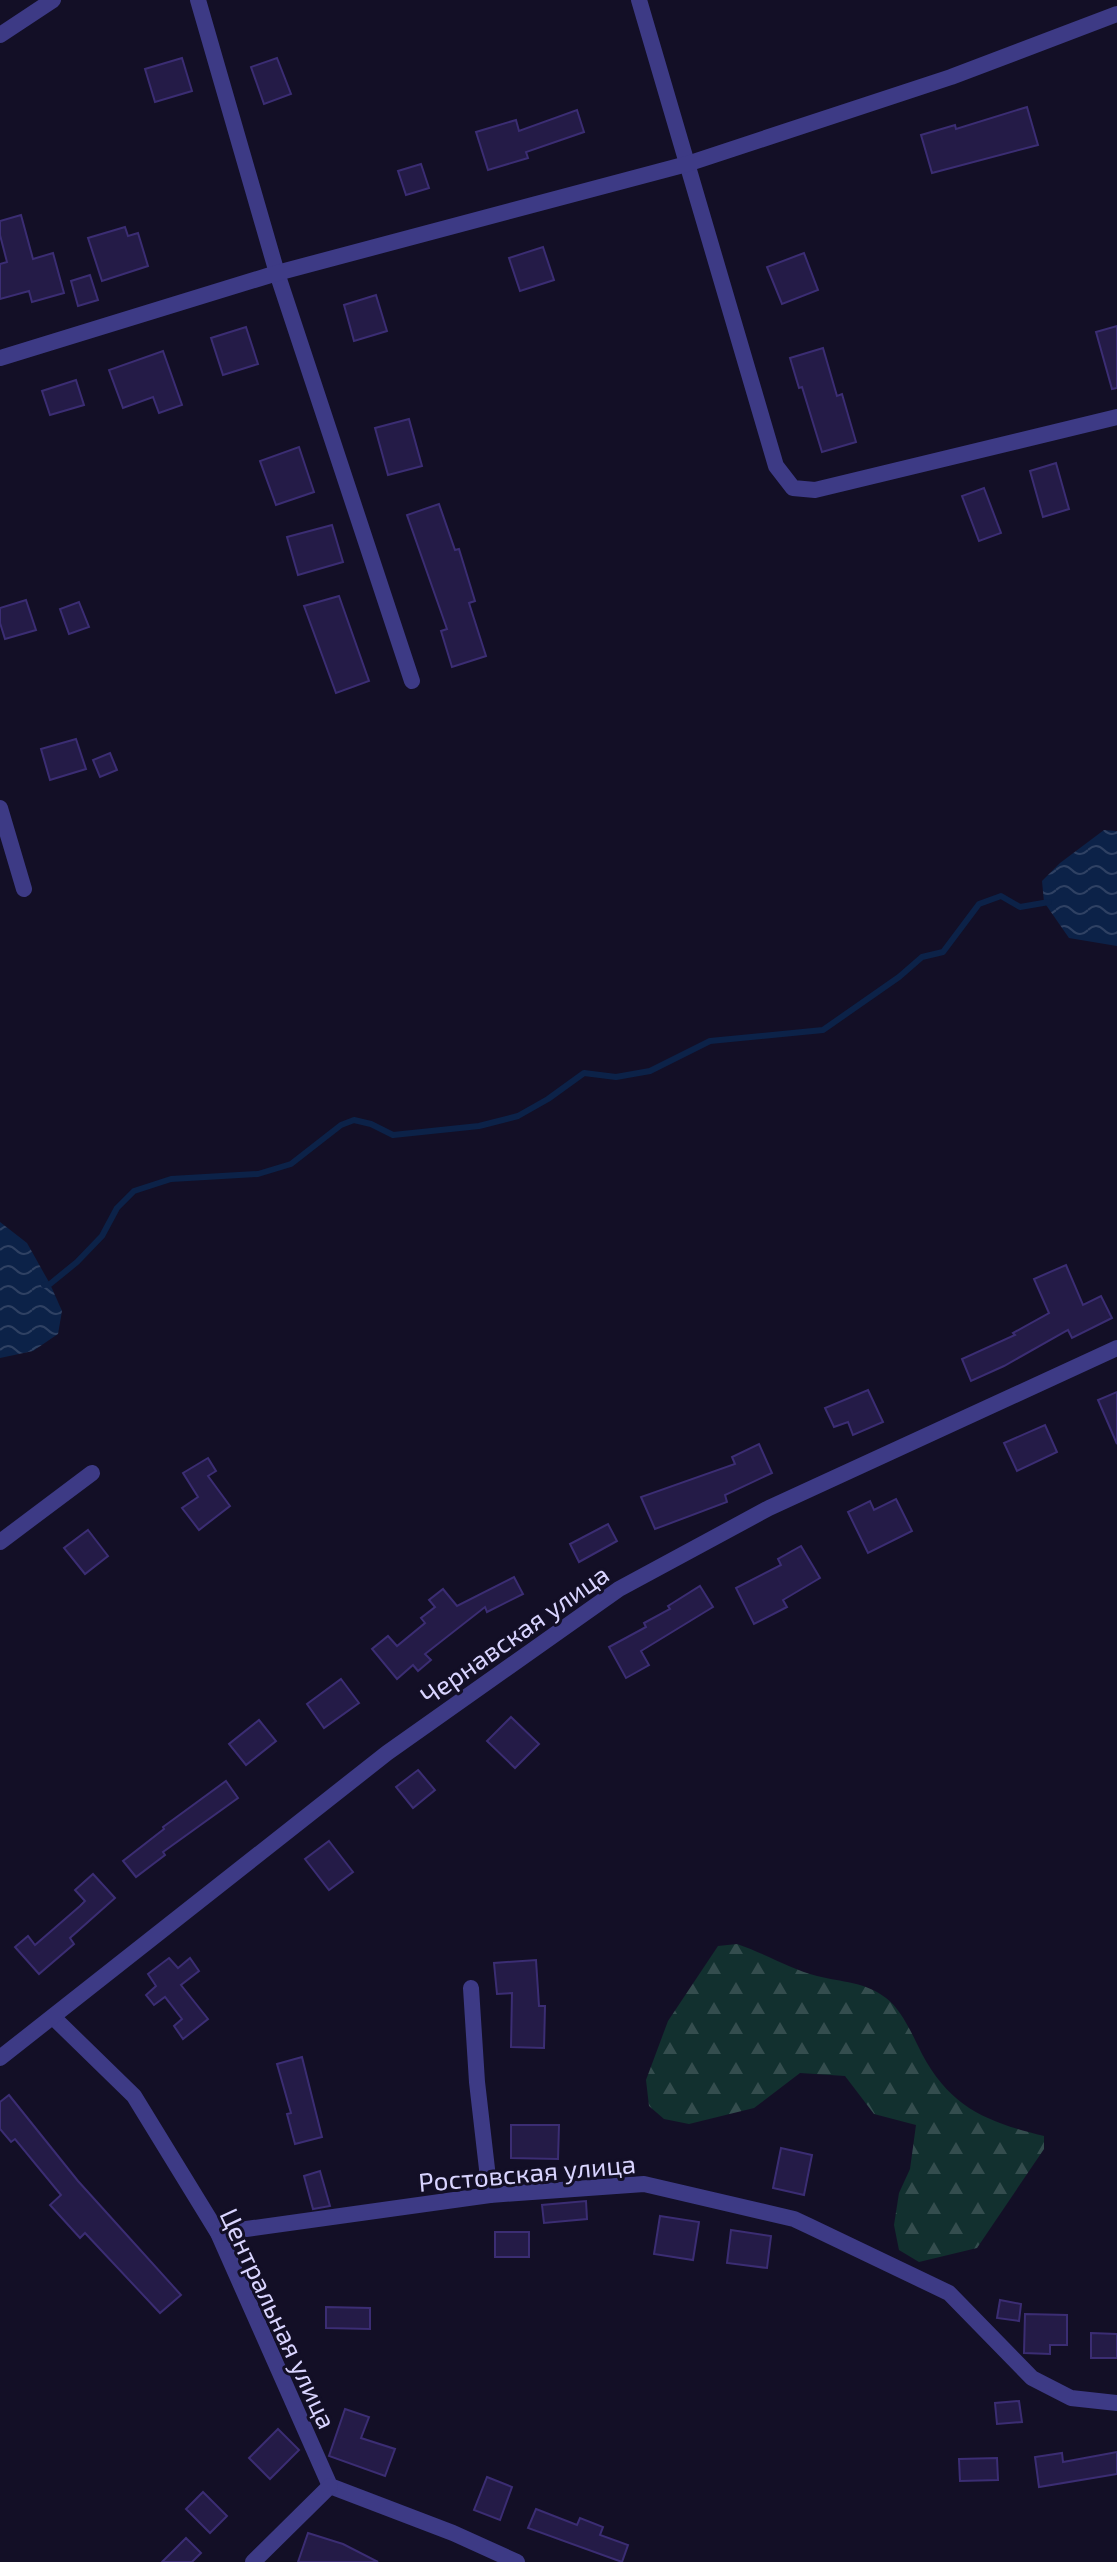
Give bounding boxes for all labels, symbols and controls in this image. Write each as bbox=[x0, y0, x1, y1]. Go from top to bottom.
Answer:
street label: Чернавская улица bbox=[414, 1557, 615, 1711]
street label: Ростовская улица bbox=[417, 2147, 637, 2198]
street label: Центральная улица bbox=[213, 2203, 344, 2433]

